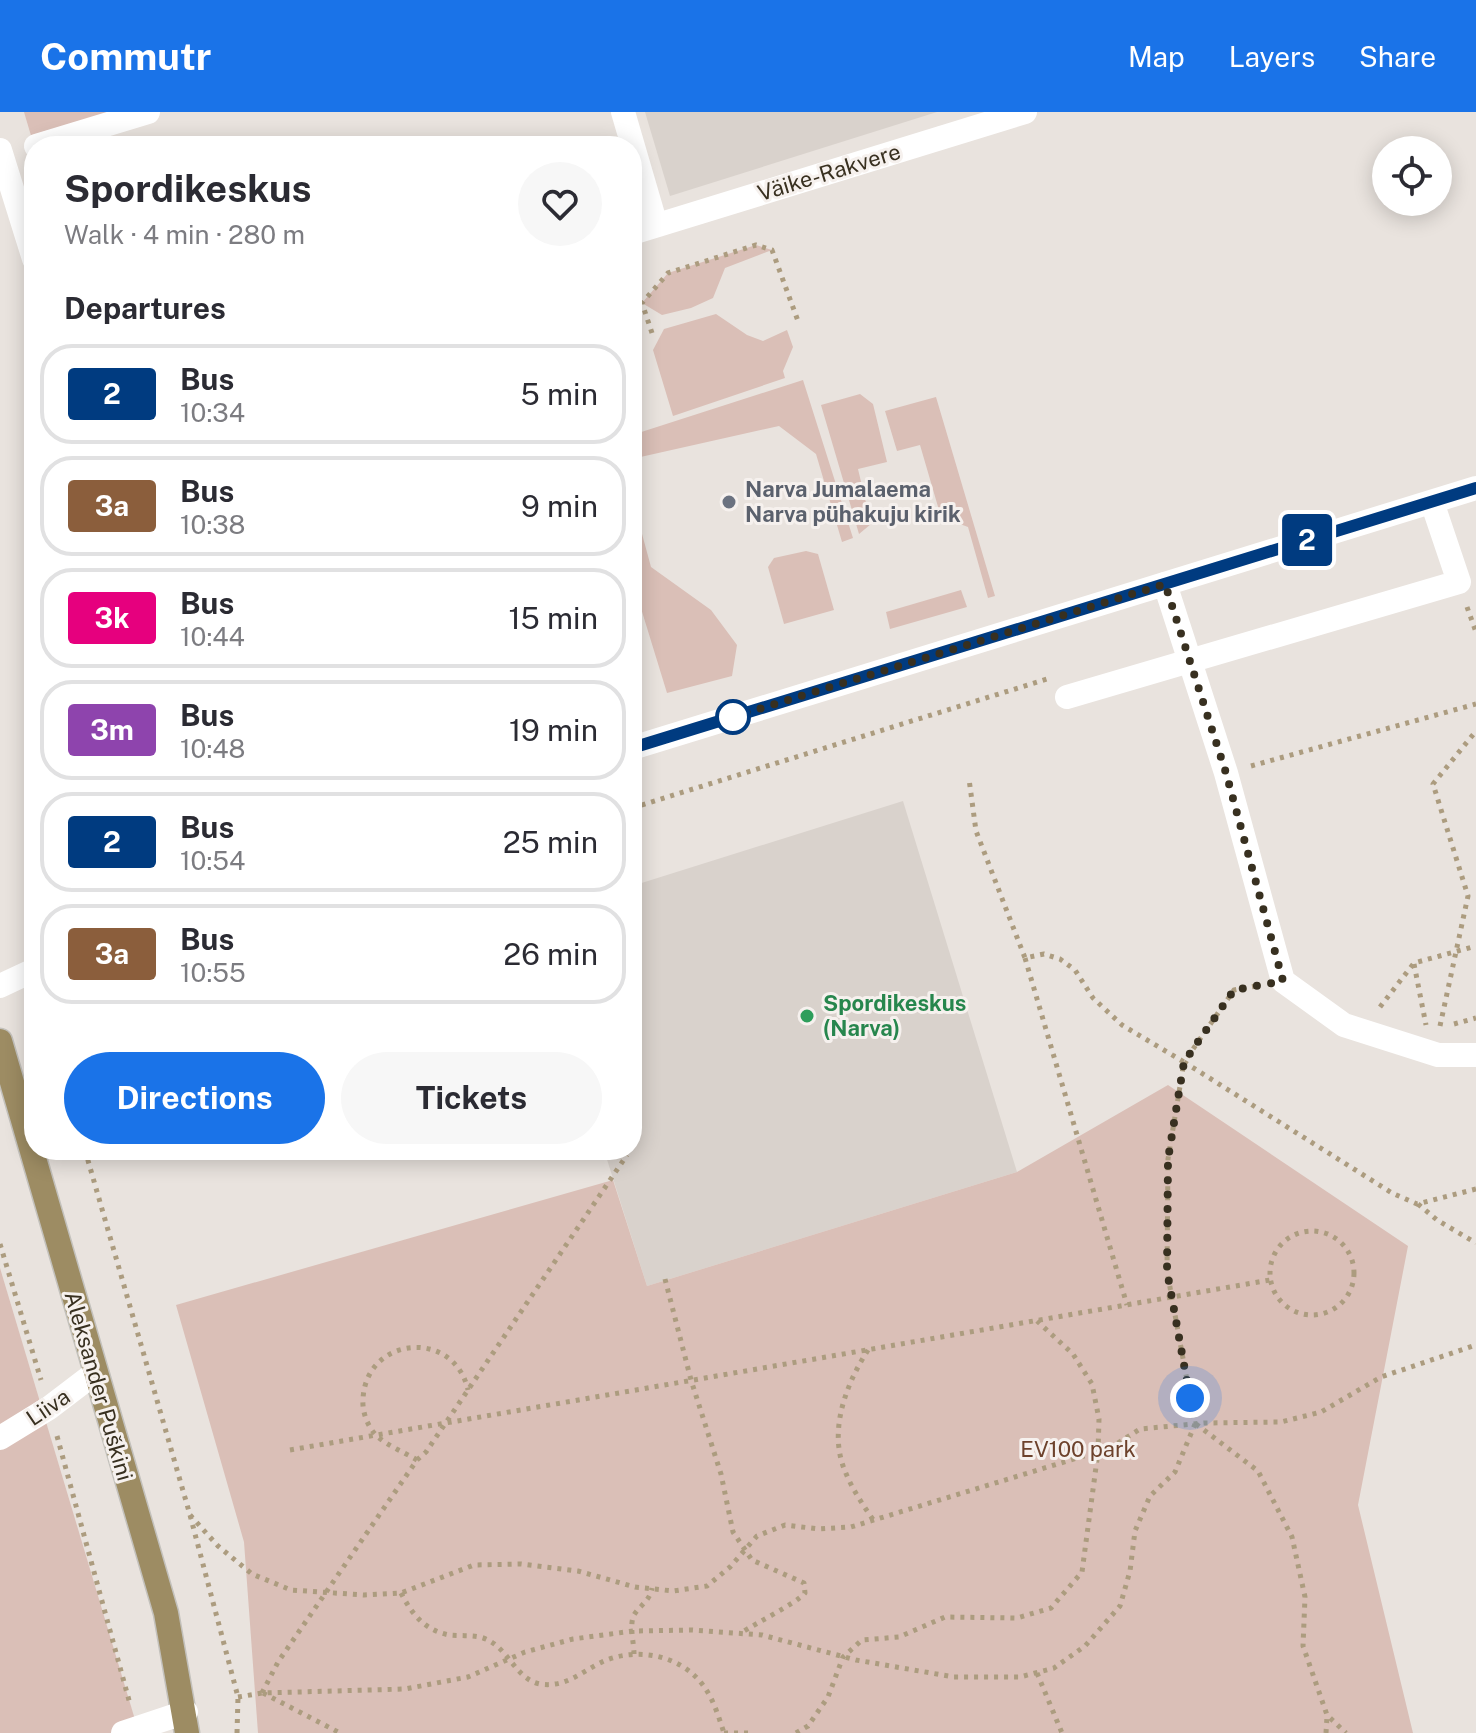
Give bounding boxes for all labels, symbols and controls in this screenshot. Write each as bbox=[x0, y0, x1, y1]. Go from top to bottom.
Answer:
text: Commutr bbox=[40, 34, 211, 79]
text: Map bbox=[1128, 40, 1185, 73]
text: Layers bbox=[1229, 40, 1315, 73]
text: Share bbox=[1359, 40, 1436, 73]
map controls bbox=[1372, 136, 1452, 216]
button: locate bbox=[1372, 136, 1452, 216]
street label: Väike-Rakvere bbox=[754, 138, 904, 206]
button: heart bbox=[518, 162, 602, 246]
text: Spordikeskus bbox=[64, 166, 312, 211]
text: Walk · 4 min · 280 m bbox=[64, 219, 305, 250]
text: Departures bbox=[64, 290, 226, 326]
text: Bus bbox=[180, 361, 234, 397]
text: 5 min bbox=[521, 376, 598, 412]
text: 2 bbox=[103, 377, 121, 410]
text: 10:34 bbox=[180, 397, 245, 428]
text: Bus bbox=[180, 473, 234, 509]
place label: Narva Jumalaema Narva pühakuju kirik bbox=[745, 476, 961, 527]
text: 9 min bbox=[521, 488, 598, 524]
text: 3a bbox=[95, 489, 129, 522]
marker: Narva Jumalaema Narva pühakuju kirik bbox=[720, 493, 738, 511]
text: 10:38 bbox=[180, 509, 245, 540]
line badge: 2 bbox=[1281, 514, 1333, 566]
text: 2 bbox=[1298, 523, 1316, 556]
text: Bus bbox=[180, 585, 234, 621]
text: 15 min bbox=[508, 600, 598, 636]
text: 3k bbox=[95, 601, 129, 634]
text: 10:44 bbox=[180, 621, 245, 652]
text: Bus bbox=[180, 697, 234, 733]
unlabelled marker bbox=[716, 700, 750, 734]
text: 19 min bbox=[509, 712, 598, 748]
text: 3m bbox=[90, 713, 134, 746]
text: 10:48 bbox=[180, 733, 245, 764]
text: Bus bbox=[180, 809, 234, 845]
text: 25 min bbox=[503, 824, 598, 860]
text: 2 bbox=[103, 825, 121, 858]
text: 10:54 bbox=[180, 845, 245, 876]
text: Bus bbox=[180, 921, 234, 957]
text: 26 min bbox=[503, 936, 598, 972]
text: 3a bbox=[95, 937, 129, 970]
text: 10:55 bbox=[180, 957, 246, 988]
place label: Spordikeskus (Narva) bbox=[823, 990, 966, 1041]
marker: Spordikeskus (Narva) bbox=[798, 1007, 816, 1025]
button: Directions bbox=[64, 1052, 325, 1144]
button: Tickets bbox=[341, 1052, 602, 1144]
street label: Aleksander Puškini bbox=[60, 1288, 138, 1484]
your location bbox=[1170, 1378, 1210, 1418]
street label: Liiva bbox=[21, 1383, 75, 1431]
park label: EV100 park bbox=[1020, 1436, 1136, 1462]

